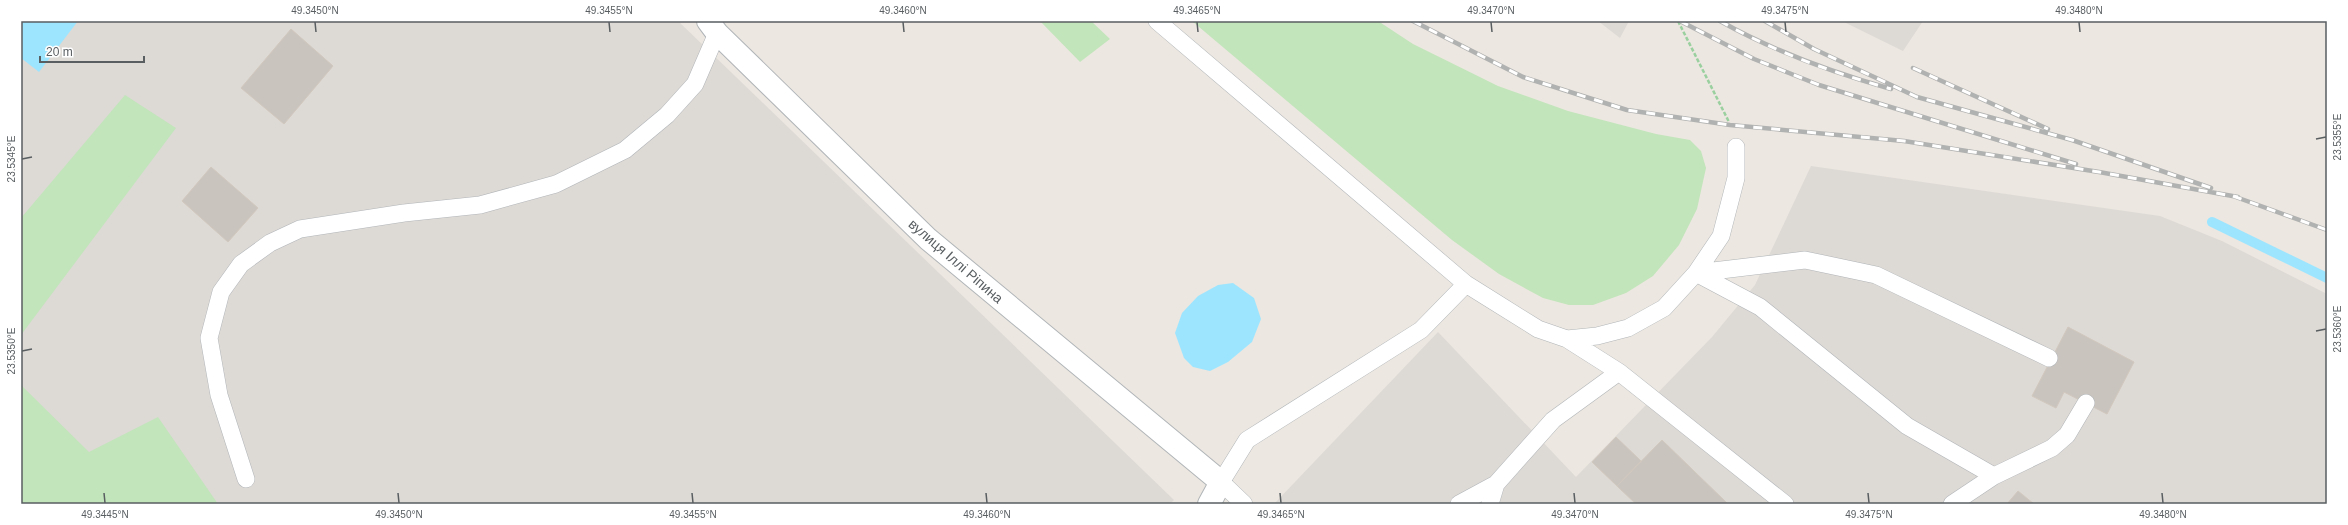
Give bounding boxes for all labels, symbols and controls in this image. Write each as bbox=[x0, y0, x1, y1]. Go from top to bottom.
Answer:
text: 49.3450°N bbox=[291, 5, 339, 16]
text: 49.3455°N bbox=[585, 5, 633, 16]
text: 49.3460°N bbox=[879, 5, 927, 16]
text: 49.3465°N bbox=[1173, 5, 1221, 16]
text: 49.3470°N bbox=[1467, 5, 1515, 16]
text: 49.3475°N bbox=[1761, 5, 1809, 16]
text: 49.3480°N bbox=[2055, 5, 2103, 16]
scale bar bbox=[40, 38, 144, 64]
text: 20 m bbox=[46, 45, 73, 59]
text: 23.5355°E bbox=[2332, 113, 2343, 160]
text: 23.5345°E bbox=[6, 135, 17, 182]
street label: вулиця Іллі Ріпина bbox=[906, 216, 1007, 307]
text: 23.5360°E bbox=[2332, 305, 2343, 352]
text: 23.5350°E bbox=[6, 327, 17, 374]
text: 49.3445°N bbox=[81, 509, 129, 520]
text: 49.3450°N bbox=[375, 509, 423, 520]
text: 49.3455°N bbox=[669, 509, 717, 520]
text: 49.3460°N bbox=[963, 509, 1011, 520]
text: 49.3465°N bbox=[1257, 509, 1305, 520]
text: 49.3470°N bbox=[1551, 509, 1599, 520]
text: 49.3475°N bbox=[1845, 509, 1893, 520]
text: 49.3480°N bbox=[2139, 509, 2187, 520]

